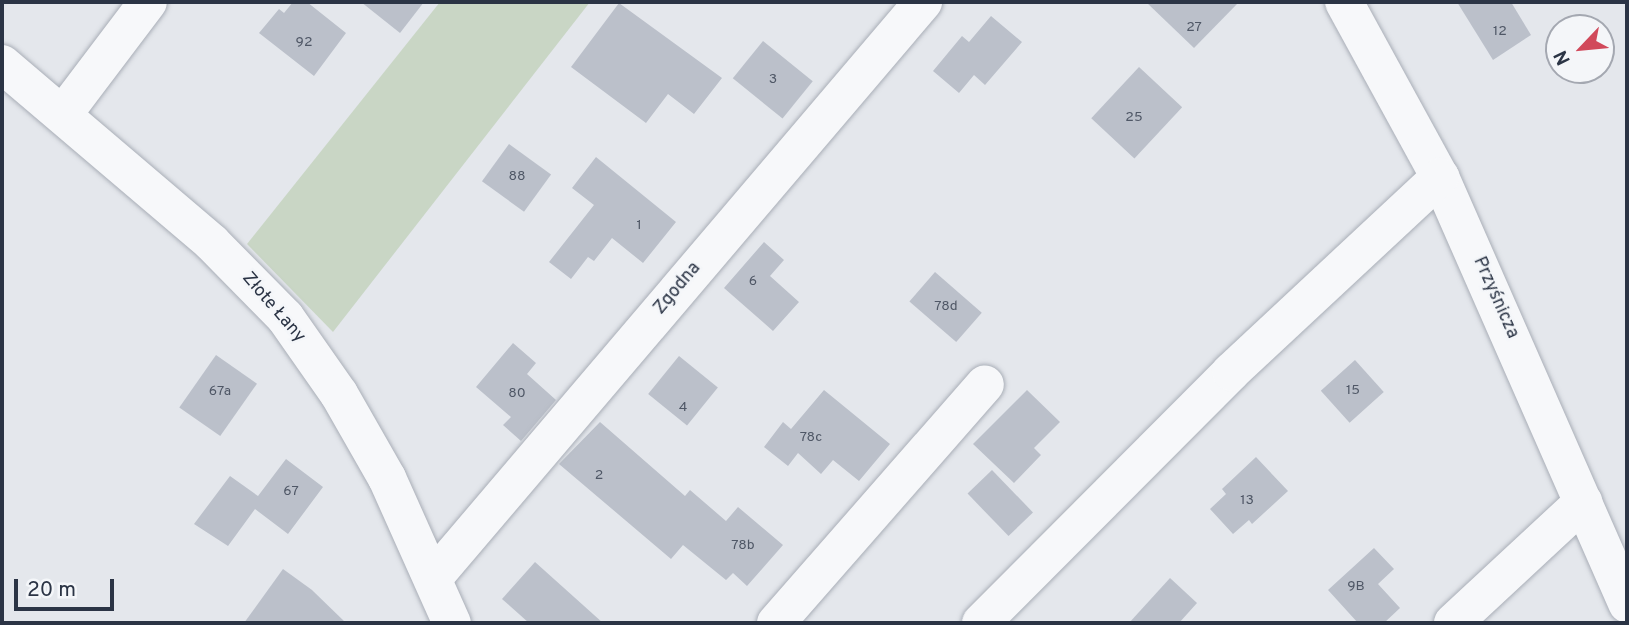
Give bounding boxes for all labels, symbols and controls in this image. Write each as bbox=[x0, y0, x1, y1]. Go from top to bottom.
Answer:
north arrow bbox=[1545, 14, 1615, 84]
house number: 27 bbox=[1186, 20, 1202, 36]
house number: 12 bbox=[1493, 24, 1507, 40]
house number: 92 bbox=[296, 35, 312, 51]
text: N bbox=[1549, 46, 1577, 69]
house number: 3 bbox=[769, 72, 777, 88]
house number: 25 bbox=[1125, 110, 1143, 126]
house number: 88 bbox=[508, 169, 526, 185]
house number: 1 bbox=[636, 218, 642, 234]
street label: Przyśnicza bbox=[1467, 254, 1523, 342]
street label: Zgodna bbox=[650, 258, 706, 320]
street label: Złote Łany bbox=[237, 268, 309, 348]
house number: 6 bbox=[749, 274, 757, 290]
house number: 78d bbox=[934, 299, 958, 315]
house number: 15 bbox=[1346, 383, 1360, 399]
house number: 67a bbox=[209, 384, 231, 400]
house number: 80 bbox=[508, 386, 526, 402]
house number: 4 bbox=[679, 400, 687, 416]
house number: 78c bbox=[800, 430, 822, 446]
house number: 2 bbox=[595, 468, 603, 484]
house number: 67 bbox=[283, 484, 299, 500]
house number: 13 bbox=[1240, 493, 1254, 509]
house number: 78b bbox=[731, 538, 755, 554]
scale bar bbox=[18, 566, 117, 610]
text: 20 m bbox=[27, 577, 76, 604]
house number: 9B bbox=[1347, 579, 1365, 595]

